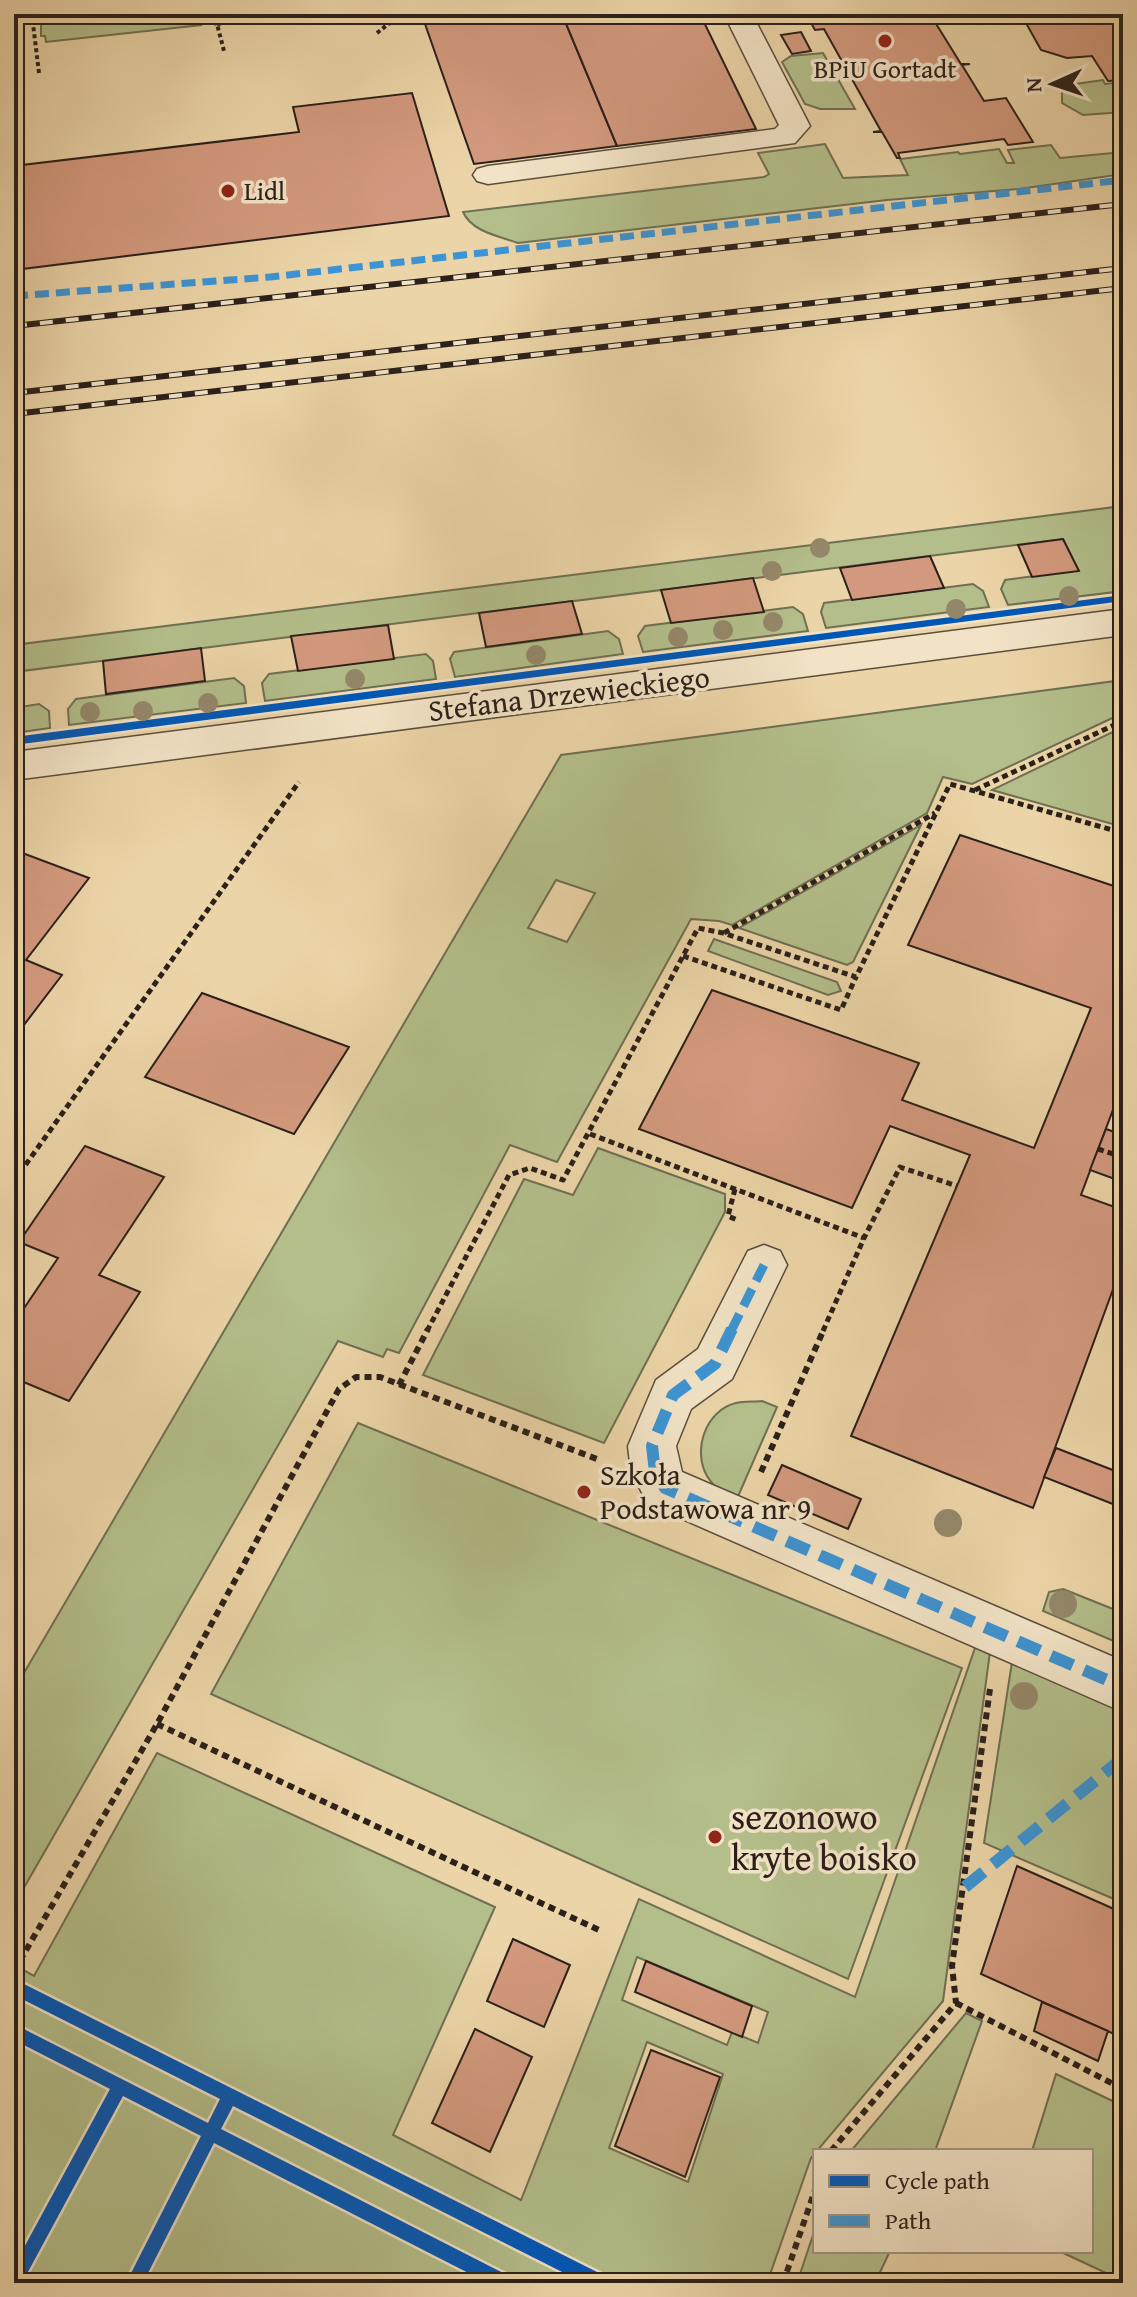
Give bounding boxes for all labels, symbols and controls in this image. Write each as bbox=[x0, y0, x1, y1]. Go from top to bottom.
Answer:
marker: BPiU Gortadt bbox=[876, 32, 894, 50]
north arrow bbox=[1013, 44, 1093, 124]
place label: BPiU Gortadt bbox=[814, 49, 956, 88]
text: N bbox=[1017, 77, 1049, 93]
place label: Lidl bbox=[244, 171, 285, 210]
marker: Lidl bbox=[219, 182, 237, 200]
street label: Stefana Drzewieckiego bbox=[426, 654, 712, 732]
place label: Szkoła Podstawowa nr 9 bbox=[600, 1452, 811, 1530]
marker: Szkoła Podstawowa nr 9 bbox=[575, 1483, 593, 1501]
place label: sezonowo kryte boisko bbox=[731, 1789, 917, 1883]
marker: sezonowo kryte boisko bbox=[706, 1828, 724, 1846]
legend bbox=[813, 2149, 1093, 2253]
text: Cycle path bbox=[885, 2163, 990, 2198]
text: Path bbox=[885, 2203, 932, 2238]

